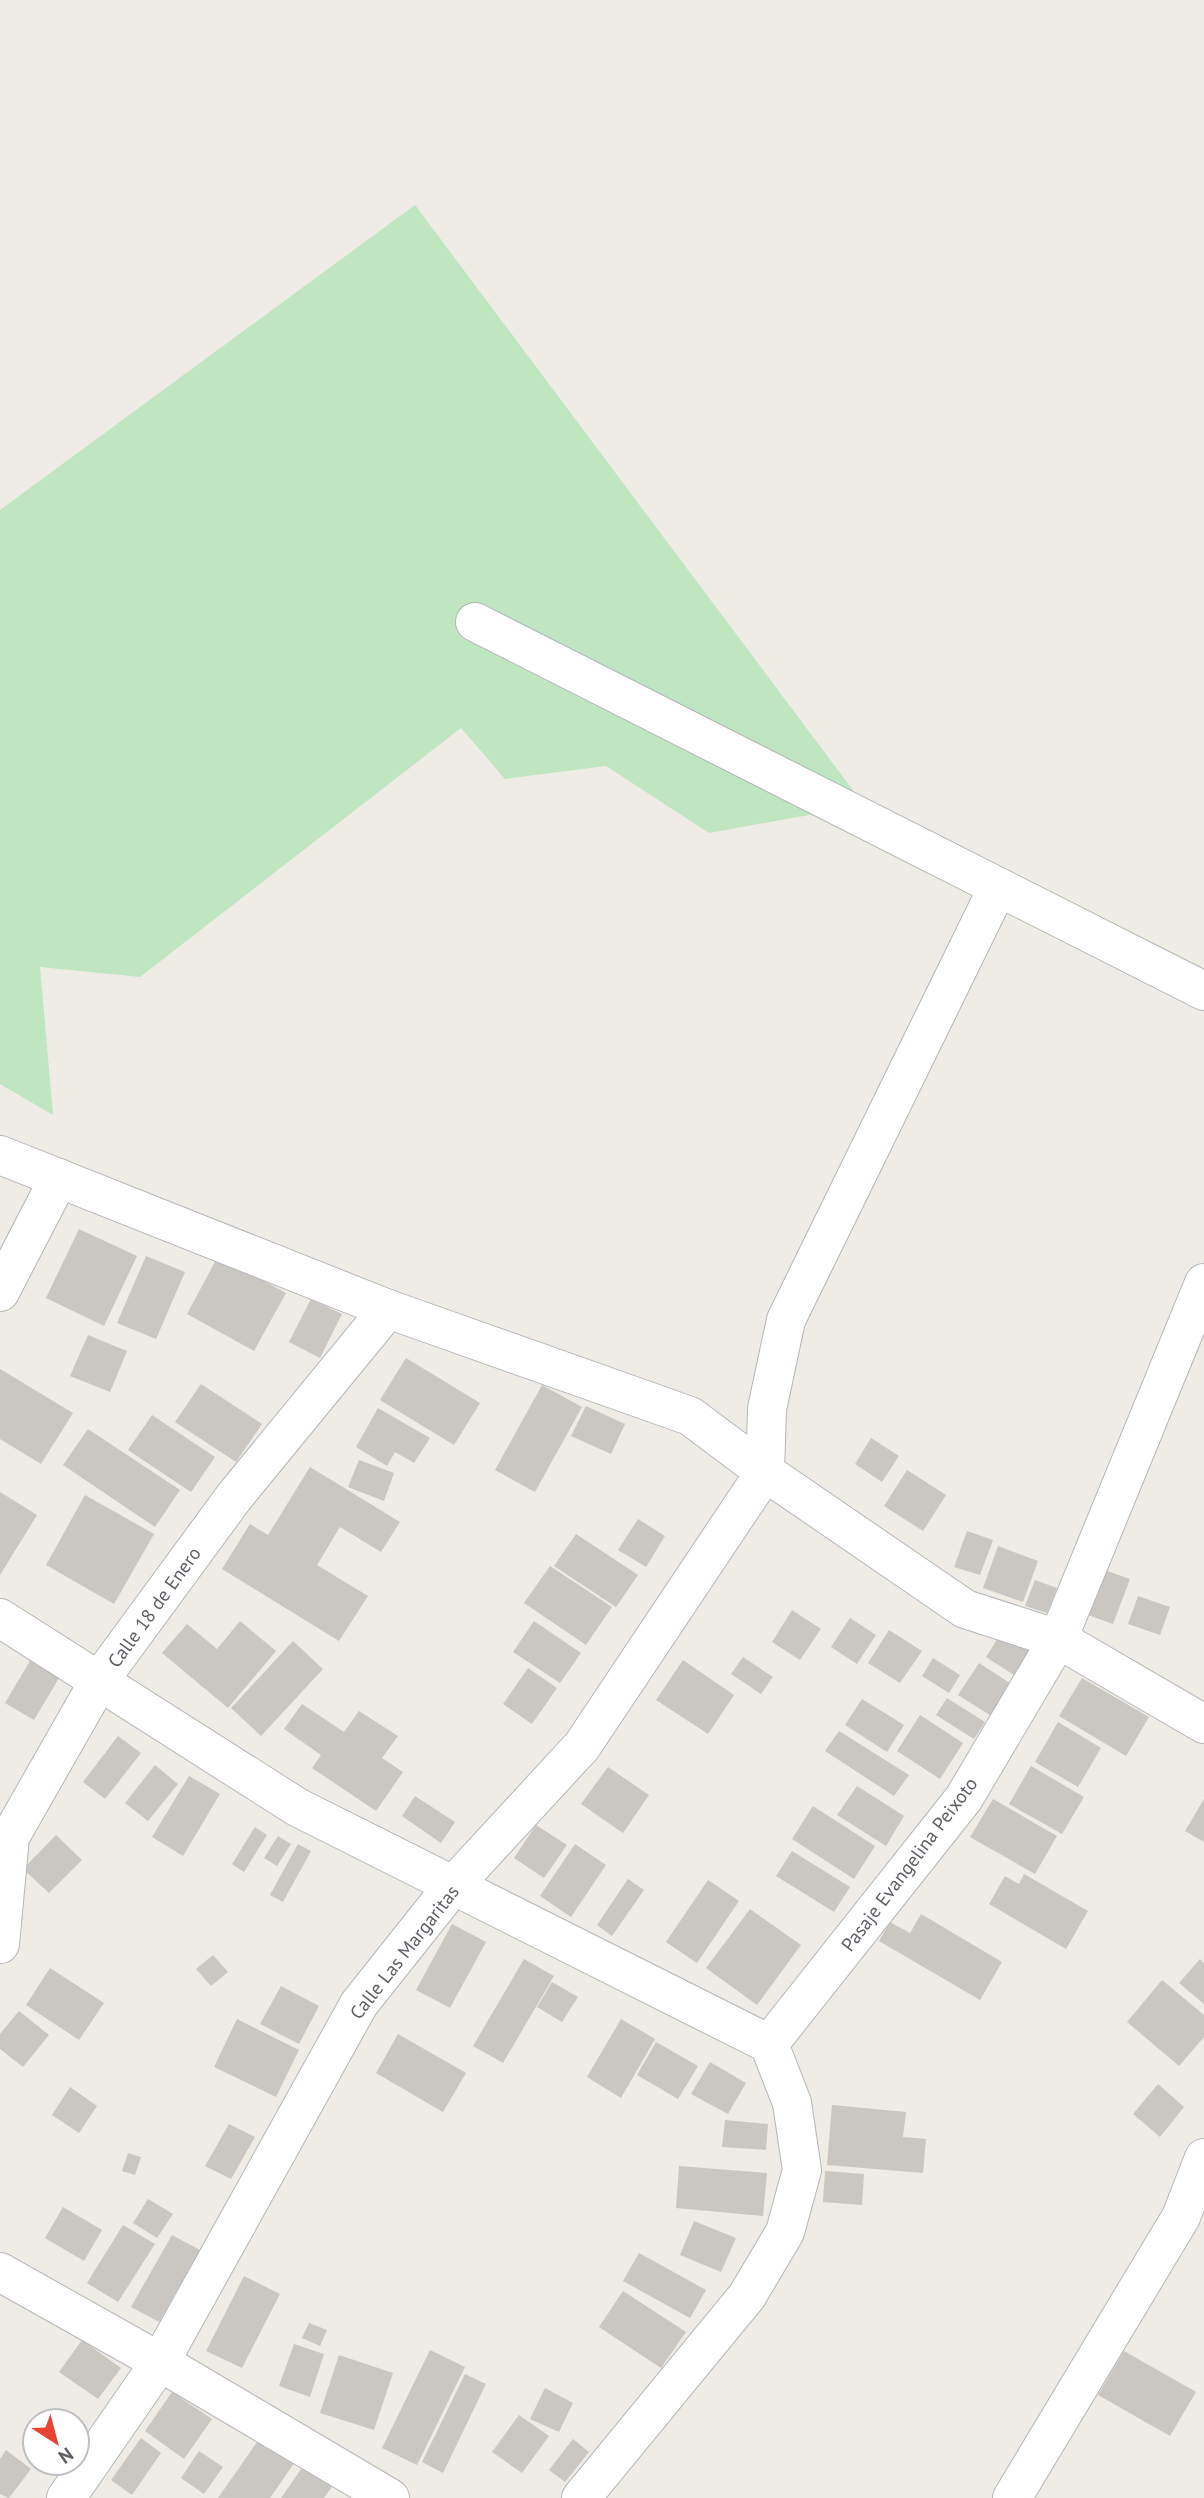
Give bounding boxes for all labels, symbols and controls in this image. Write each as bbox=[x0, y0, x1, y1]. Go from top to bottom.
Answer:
street label: Calle 18 de Enero bbox=[102, 1542, 206, 1672]
street label: Pasaje Evangelina Peixoto bbox=[836, 1772, 982, 1956]
street label: Calle Las Margaritas bbox=[344, 1880, 464, 2024]
north arrow bbox=[21, 2407, 91, 2477]
text: N bbox=[54, 2442, 78, 2469]

